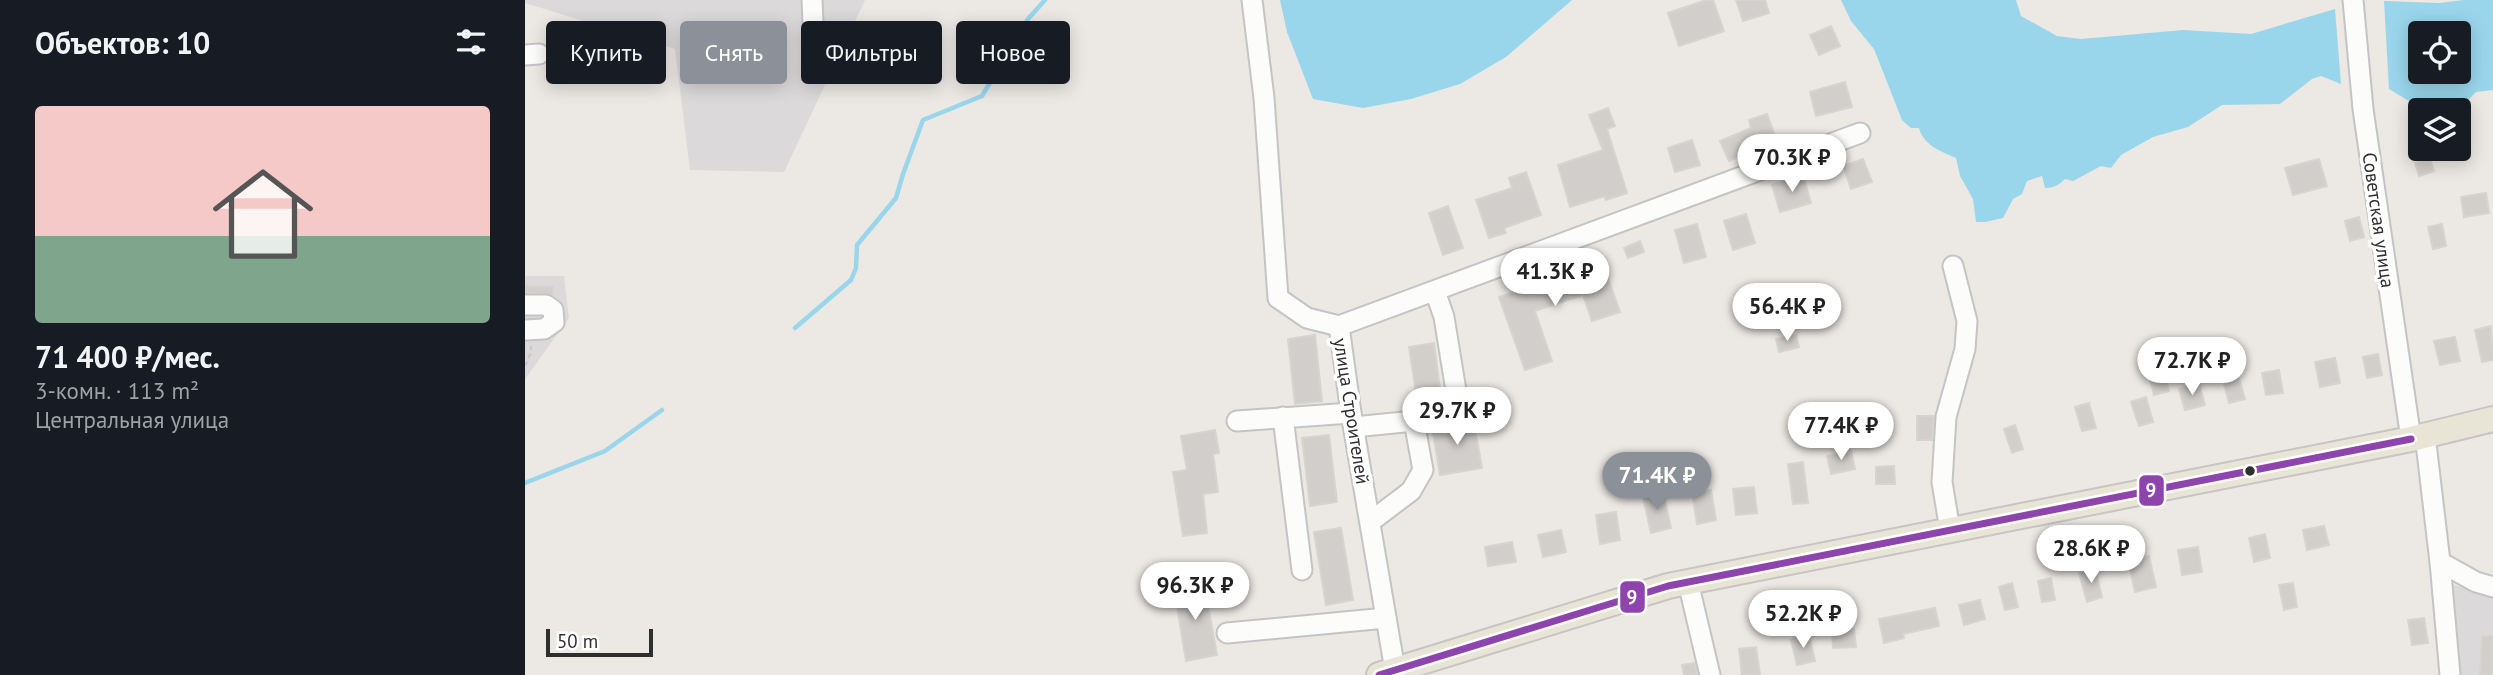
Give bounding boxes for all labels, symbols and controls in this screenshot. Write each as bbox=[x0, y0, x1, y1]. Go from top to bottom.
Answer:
chip: Купить bbox=[546, 21, 666, 84]
chip: Снять bbox=[680, 21, 787, 84]
chip: Фильтры bbox=[801, 21, 942, 84]
chip: Новое bbox=[956, 21, 1070, 84]
map controls bbox=[2408, 21, 2471, 161]
button: locate bbox=[2408, 21, 2471, 84]
text: Объектов: 10 bbox=[35, 23, 210, 62]
icon: filters bbox=[452, 23, 490, 61]
button: layers bbox=[2408, 98, 2471, 161]
pin: 70.3K ₽ bbox=[1727, 134, 1857, 194]
text: 70.3K ₽ bbox=[1753, 142, 1831, 171]
icon: home bbox=[200, 151, 326, 277]
street label: Советская улица bbox=[2358, 151, 2400, 289]
pin: 41.3K ₽ bbox=[1490, 248, 1620, 308]
text: 41.3K ₽ bbox=[1516, 256, 1594, 285]
pin: 56.4K ₽ bbox=[1722, 284, 1852, 343]
text: 56.4K ₽ bbox=[1748, 291, 1826, 320]
street label: улица Строителей bbox=[1329, 336, 1375, 486]
text: 71 400 ₽/мес. bbox=[35, 337, 220, 376]
pin: 72.7K ₽ bbox=[2127, 338, 2257, 397]
text: 72.7K ₽ bbox=[2153, 345, 2231, 374]
text: 3-комн. · 113 m² bbox=[35, 376, 199, 405]
pin: 29.7K ₽ bbox=[1392, 388, 1522, 447]
text: 29.7K ₽ bbox=[1418, 395, 1496, 424]
pin: 77.4K ₽ bbox=[1776, 402, 1906, 462]
text: Центральная улица bbox=[35, 405, 229, 434]
text: 77.4K ₽ bbox=[1804, 410, 1878, 439]
pin: 71.4K ₽ bbox=[1592, 452, 1722, 512]
text: 71.4K ₽ bbox=[1618, 460, 1696, 489]
unlabelled marker bbox=[2243, 464, 2257, 478]
line badge: 9 bbox=[2138, 474, 2165, 507]
text: 9 bbox=[2146, 478, 2156, 502]
pin: 28.6K ₽ bbox=[2026, 526, 2156, 585]
text: 28.6K ₽ bbox=[2052, 533, 2130, 562]
pin: 96.3K ₽ bbox=[1130, 562, 1260, 622]
text: 96.3K ₽ bbox=[1156, 570, 1234, 599]
line badge: 9 bbox=[1619, 580, 1646, 614]
text: 9 bbox=[1627, 585, 1637, 609]
pin: 52.2K ₽ bbox=[1738, 590, 1868, 650]
text: 52.2K ₽ bbox=[1764, 598, 1842, 627]
scale bar bbox=[546, 626, 653, 658]
text: 50 m bbox=[557, 629, 598, 653]

